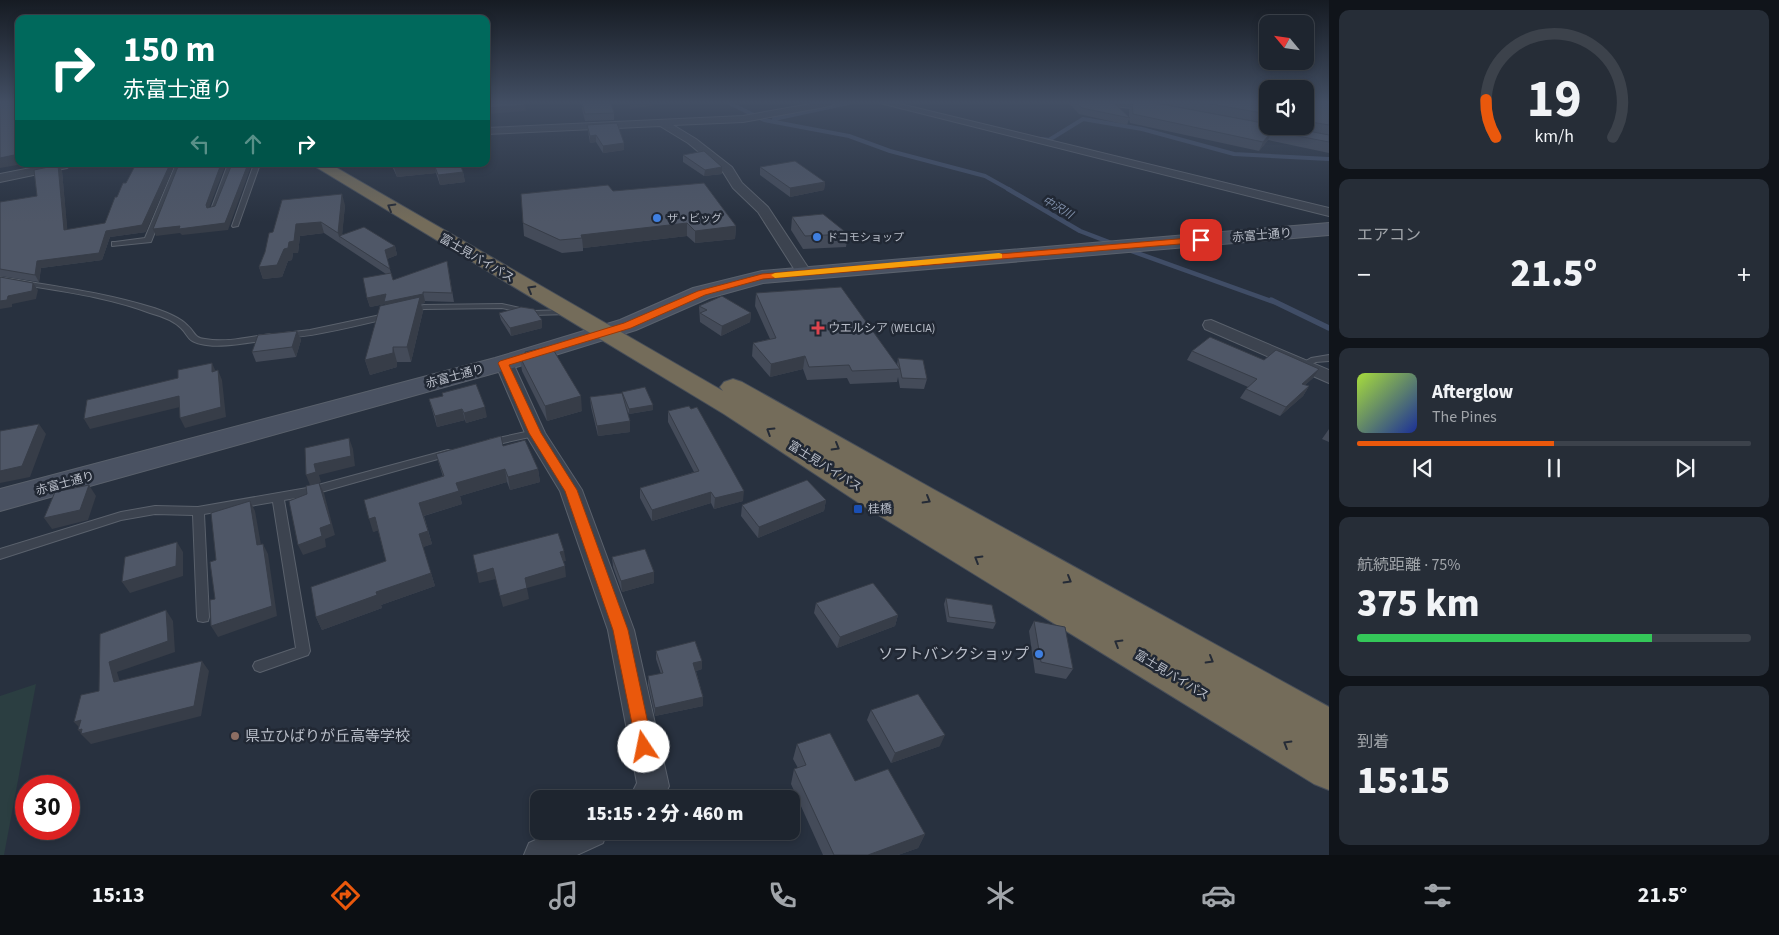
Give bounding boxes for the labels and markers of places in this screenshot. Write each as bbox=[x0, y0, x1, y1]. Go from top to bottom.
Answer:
place label: ザ・ビッグ bbox=[667, 211, 722, 226]
marker: ザ・ビッグ bbox=[651, 212, 663, 224]
pin bbox=[1180, 219, 1222, 261]
place label: ドコモショップ bbox=[827, 230, 904, 245]
marker: ドコモショップ bbox=[811, 231, 823, 243]
place label: ウエルシア (WELCIA) bbox=[828, 320, 935, 337]
marker: ウエルシア (WELCIA) bbox=[812, 322, 824, 334]
place label: 桂橋 bbox=[868, 501, 892, 518]
marker: 桂橋 bbox=[852, 503, 864, 515]
place label: ソフトバンクショップ bbox=[878, 644, 1029, 665]
marker: ソフトバンクショップ bbox=[1033, 648, 1045, 660]
place label: 県立ひばりが丘高等学校 bbox=[245, 726, 410, 747]
marker: 県立ひばりが丘高等学校 bbox=[229, 730, 241, 742]

